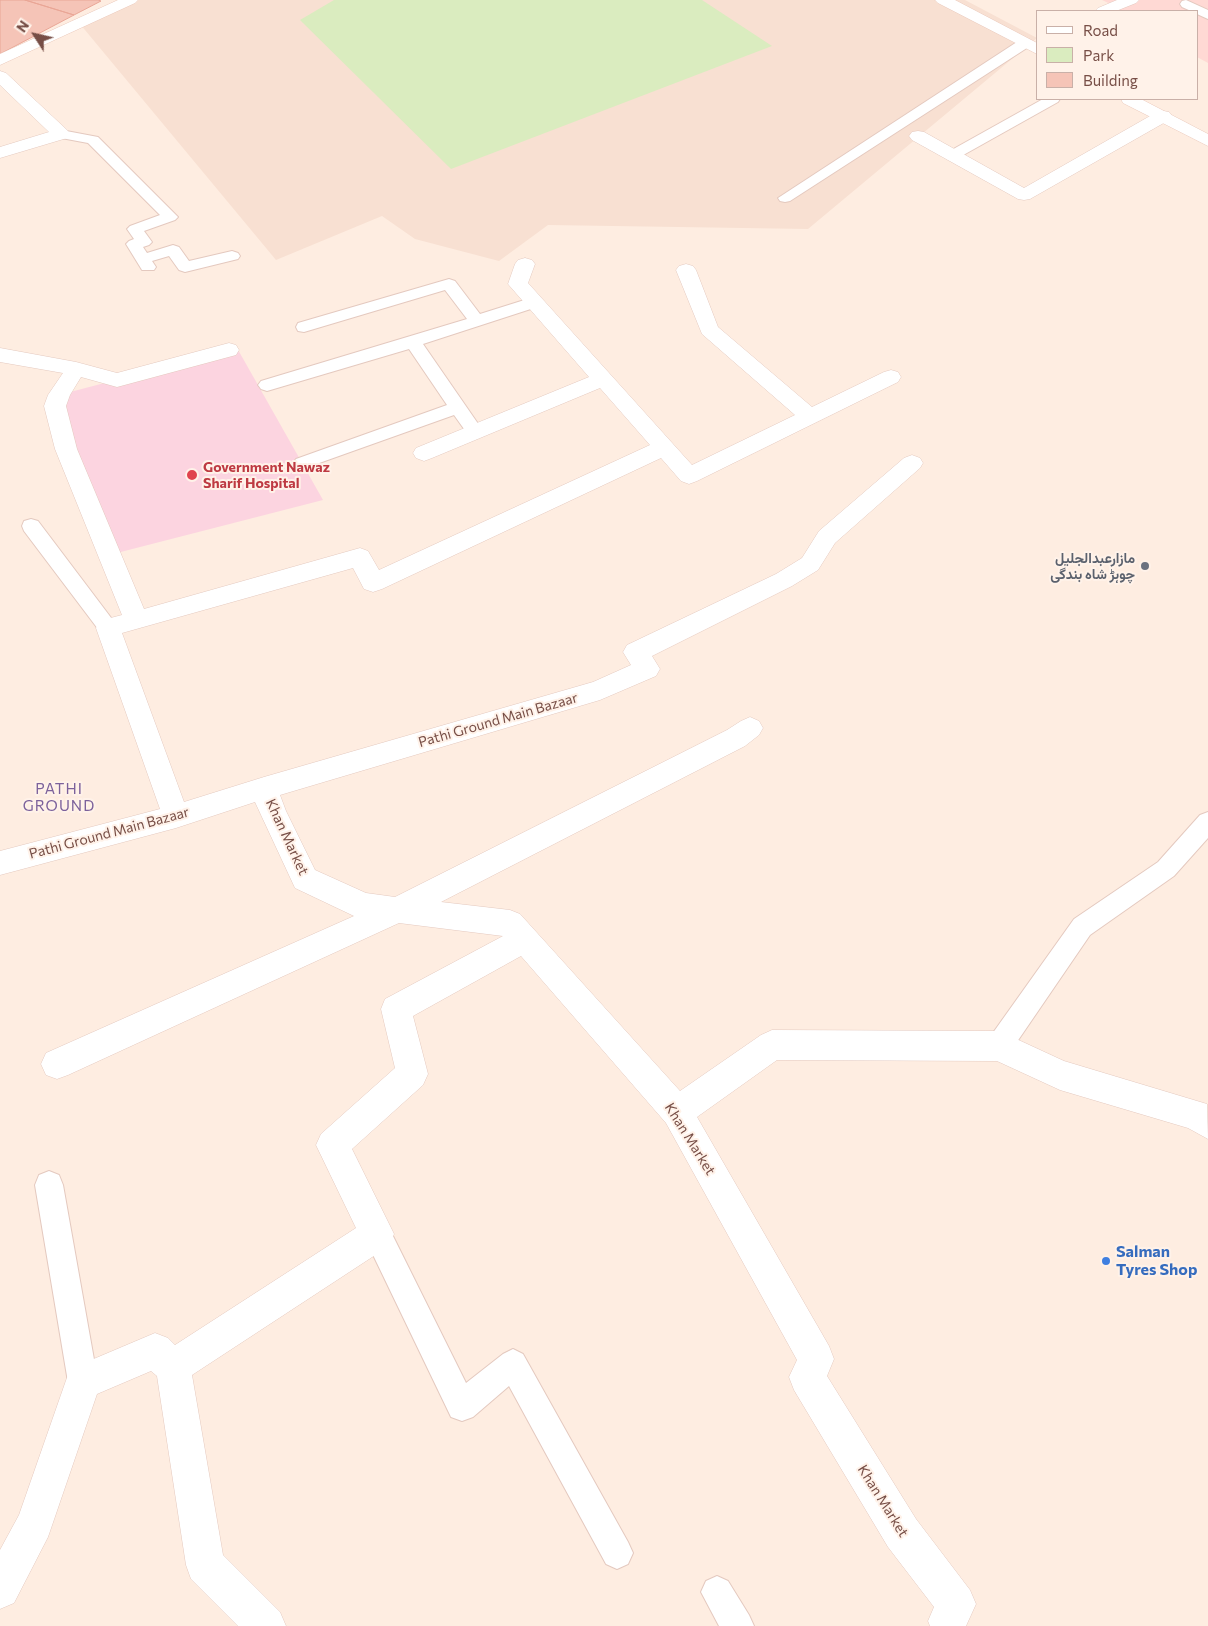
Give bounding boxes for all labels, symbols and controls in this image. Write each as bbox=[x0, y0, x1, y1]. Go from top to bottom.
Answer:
north arrow bbox=[10, 10, 60, 60]
legend bbox=[1036, 10, 1198, 100]
text: N bbox=[12, 17, 32, 35]
text: Road bbox=[1083, 21, 1118, 39]
text: Park bbox=[1083, 46, 1114, 64]
text: Building bbox=[1083, 71, 1138, 89]
place label: Government Nawaz Sharif Hospital bbox=[203, 459, 330, 492]
marker: Government Nawaz Sharif Hospital bbox=[185, 468, 199, 482]
place label: مازارعبدالجلیل چوہڑ شاہ بندگی bbox=[1050, 550, 1135, 582]
marker: مازارعبدالجلیل چوہڑ شاہ بندگی bbox=[1139, 560, 1151, 572]
street label: Pathi Ground Main Bazaar bbox=[416, 689, 580, 751]
district label: PATHI GROUND bbox=[22, 780, 96, 815]
street label: Khan Market bbox=[262, 796, 312, 878]
street label: Pathi Ground Main Bazaar bbox=[27, 804, 191, 862]
street label: Khan Market bbox=[661, 1100, 719, 1178]
place label: Salman Tyres Shop bbox=[1116, 1242, 1197, 1280]
marker: Salman Tyres Shop bbox=[1100, 1255, 1112, 1267]
street label: Khan Market bbox=[854, 1462, 912, 1540]

